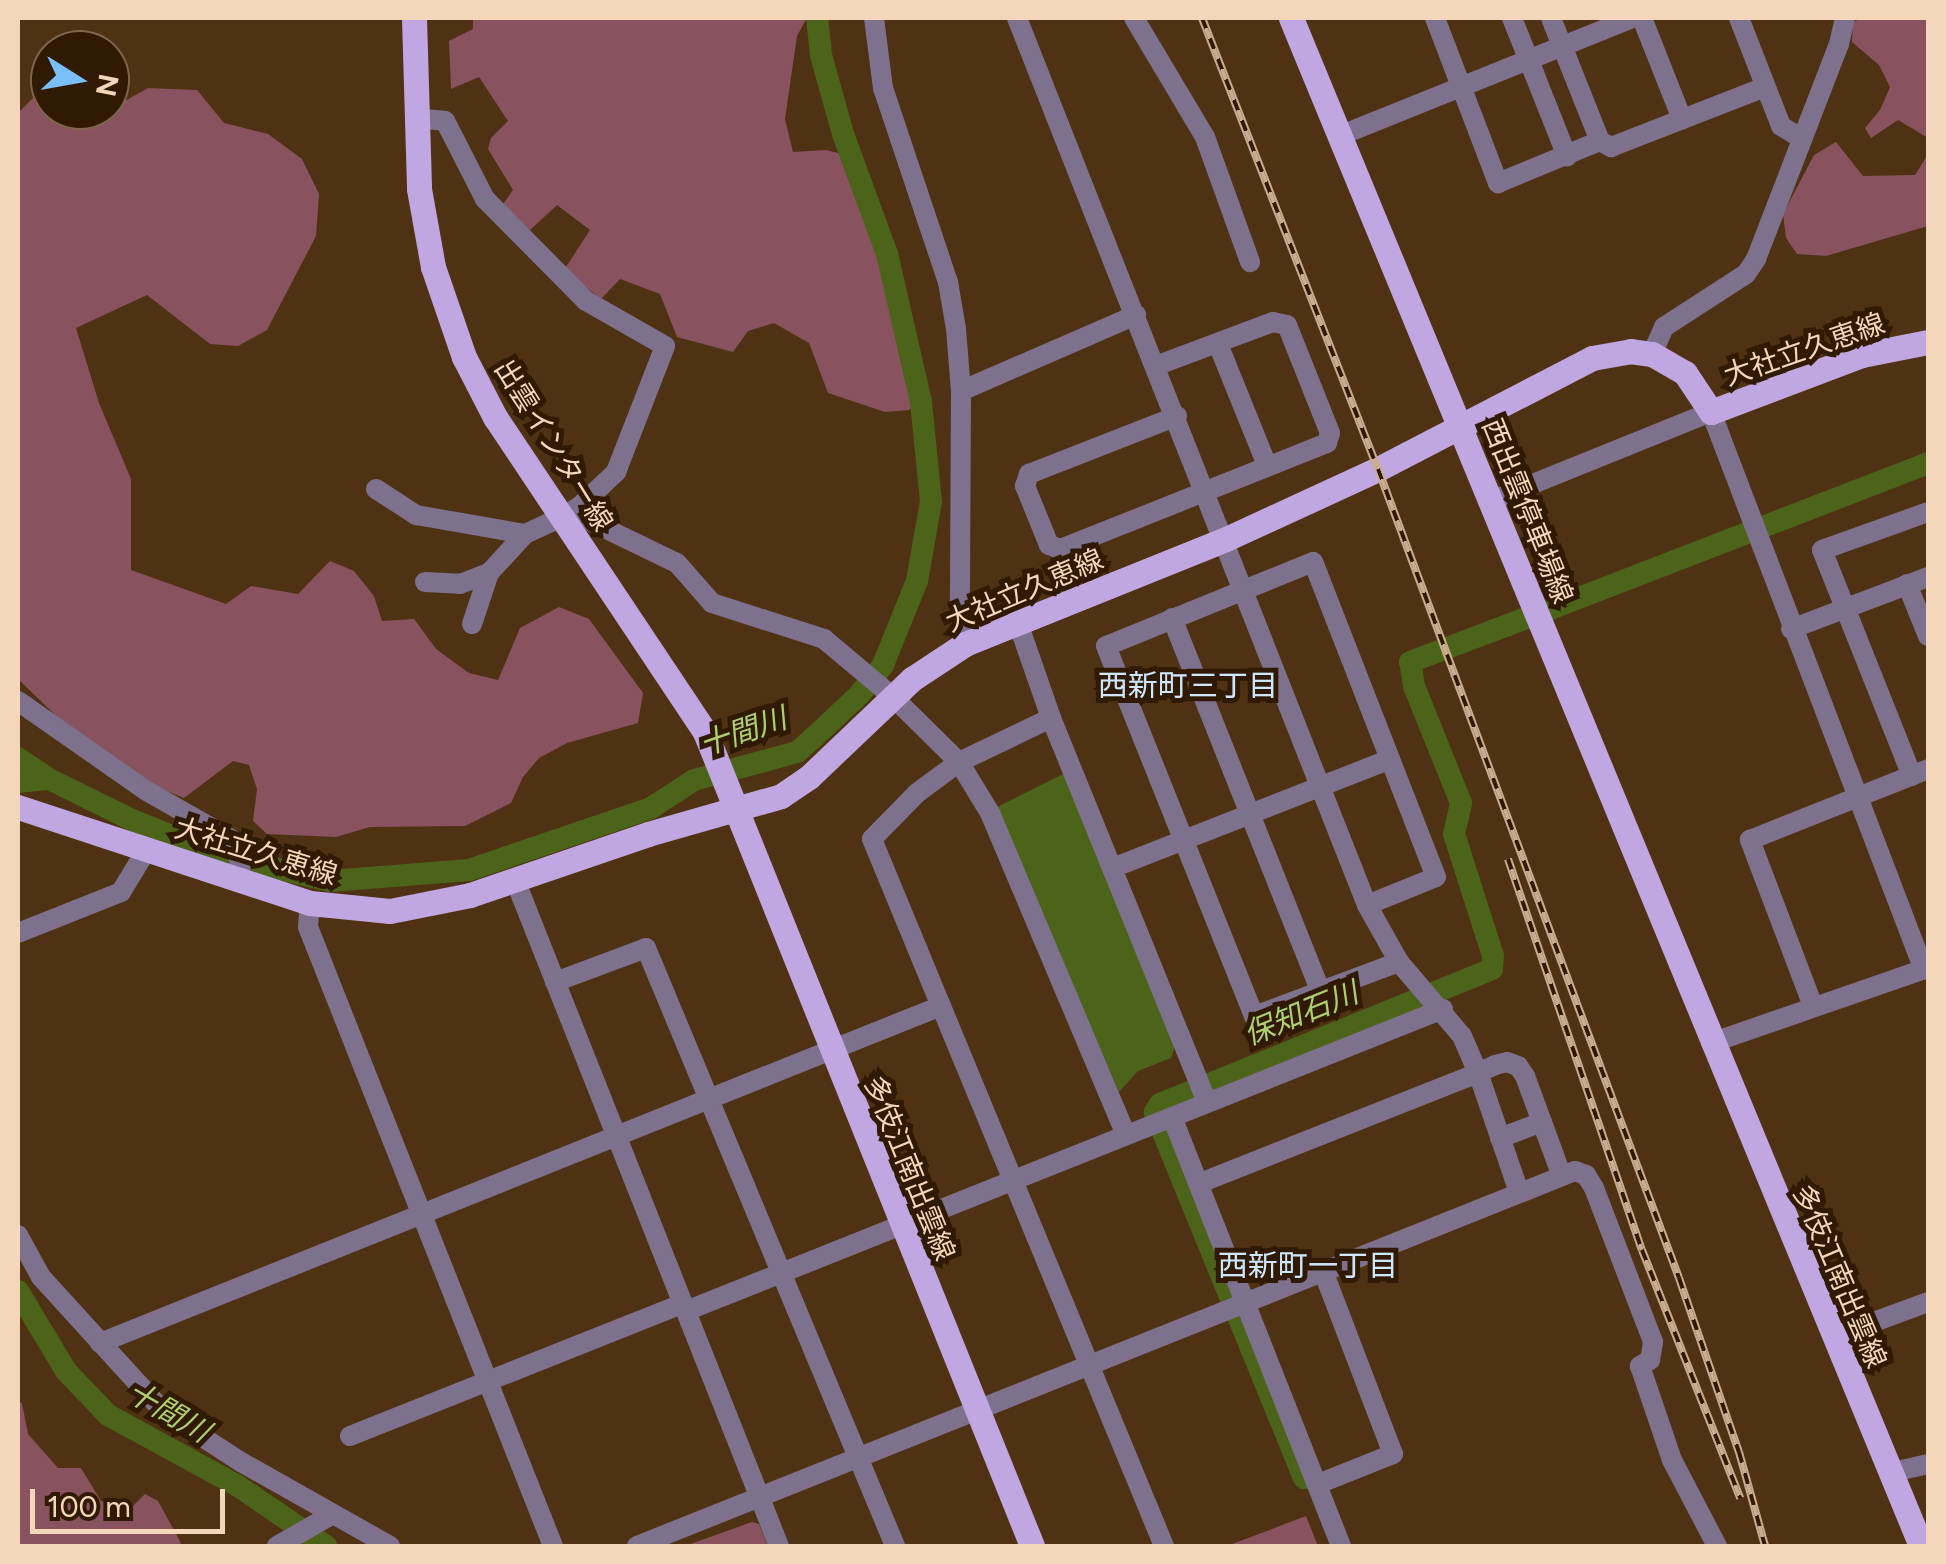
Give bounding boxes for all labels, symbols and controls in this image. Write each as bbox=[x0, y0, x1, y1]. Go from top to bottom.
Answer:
north arrow bbox=[30, 30, 130, 130]
text: N bbox=[89, 71, 126, 99]
street label: 大社立久恵線 bbox=[1719, 306, 1889, 392]
street label: 出雲インター線 bbox=[488, 353, 620, 537]
street label: 西出雲停車場線 bbox=[1476, 414, 1580, 608]
street label: 大社立久恵線 bbox=[940, 542, 1108, 638]
district label: 西新町三丁目 bbox=[1098, 668, 1278, 704]
water label: 十間川 bbox=[695, 700, 791, 764]
street label: 大社立久恵線 bbox=[171, 810, 341, 892]
water label: 保知石川 bbox=[1239, 975, 1363, 1053]
street label: 多伎江南出雲線 bbox=[858, 1071, 962, 1265]
street label: 多伎江南出雲線 bbox=[1786, 1179, 1894, 1373]
district label: 西新町一丁目 bbox=[1218, 1248, 1398, 1284]
water label: 十間川 bbox=[120, 1374, 216, 1450]
scale bar bbox=[35, 1469, 230, 1531]
text: 100 m bbox=[47, 1488, 131, 1525]

